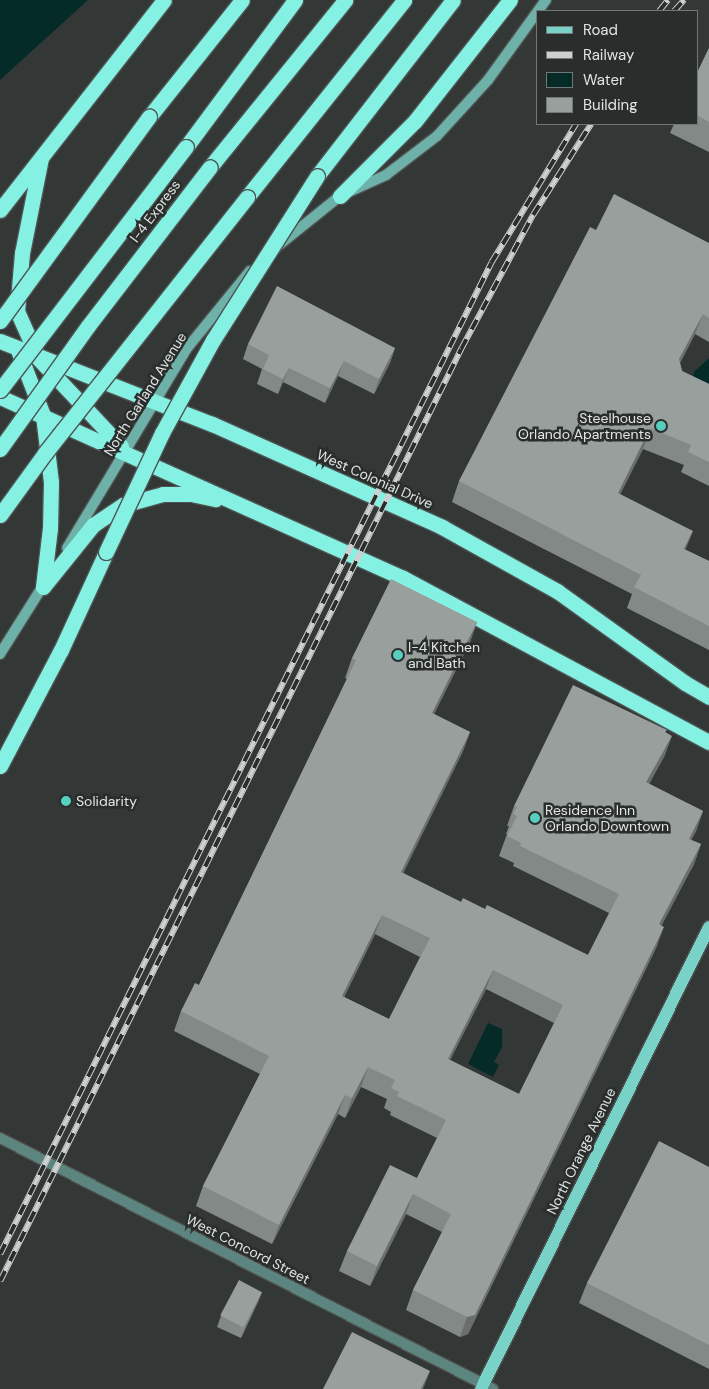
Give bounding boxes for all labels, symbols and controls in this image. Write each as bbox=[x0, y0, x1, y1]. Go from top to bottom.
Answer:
legend bbox=[536, 10, 699, 125]
text: Road bbox=[583, 20, 618, 40]
text: Railway bbox=[583, 45, 634, 65]
text: Water bbox=[583, 70, 624, 90]
text: Building bbox=[583, 95, 638, 115]
street label: I-4 Express bbox=[126, 177, 184, 245]
street label: North Garland Avenue bbox=[100, 329, 190, 459]
place label: Steelhouse Orlando Apartments bbox=[518, 410, 651, 442]
marker: Steelhouse Orlando Apartments bbox=[655, 420, 667, 432]
street label: West Colonial Drive bbox=[314, 446, 436, 512]
place label: I-4 Kitchen and Bath bbox=[408, 639, 480, 672]
marker: I-4 Kitchen and Bath bbox=[392, 649, 404, 661]
place label: Solidarity bbox=[76, 793, 137, 809]
marker: Solidarity bbox=[60, 795, 72, 807]
place label: Residence Inn Orlando Downtown bbox=[545, 802, 669, 834]
marker: Residence Inn Orlando Downtown bbox=[529, 812, 541, 824]
street label: North Orange Avenue bbox=[543, 1085, 619, 1217]
street label: West Concord Street bbox=[183, 1211, 313, 1287]

